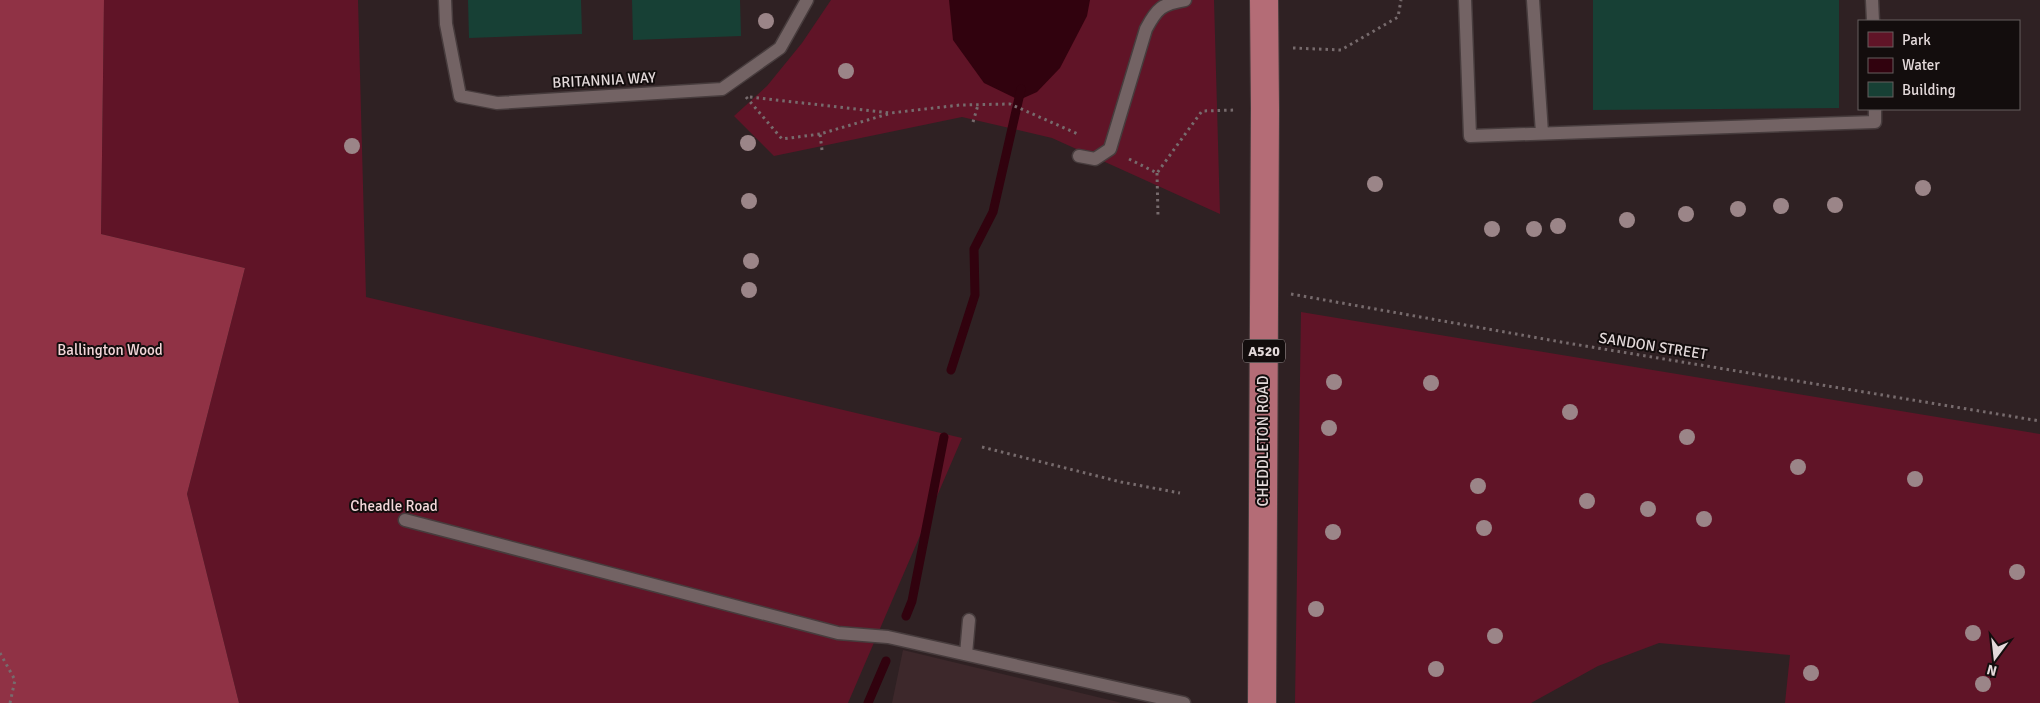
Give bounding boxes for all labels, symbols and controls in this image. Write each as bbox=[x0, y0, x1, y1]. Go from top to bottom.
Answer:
legend bbox=[1858, 20, 2020, 110]
text: Park bbox=[1902, 31, 1931, 49]
text: Water bbox=[1902, 56, 1940, 74]
street label: BRITANNIA WAY bbox=[552, 68, 657, 92]
text: Building bbox=[1902, 81, 1956, 99]
street label: SANDON STREET bbox=[1598, 329, 1709, 364]
road number: A520 bbox=[1243, 340, 1285, 362]
park label: Ballington Wood bbox=[57, 341, 163, 359]
street label: CHEDDLETON ROAD bbox=[1254, 376, 1272, 506]
park label: Cheadle Road bbox=[350, 497, 438, 515]
north arrow bbox=[1970, 633, 2020, 683]
text: N bbox=[1985, 661, 1999, 680]

